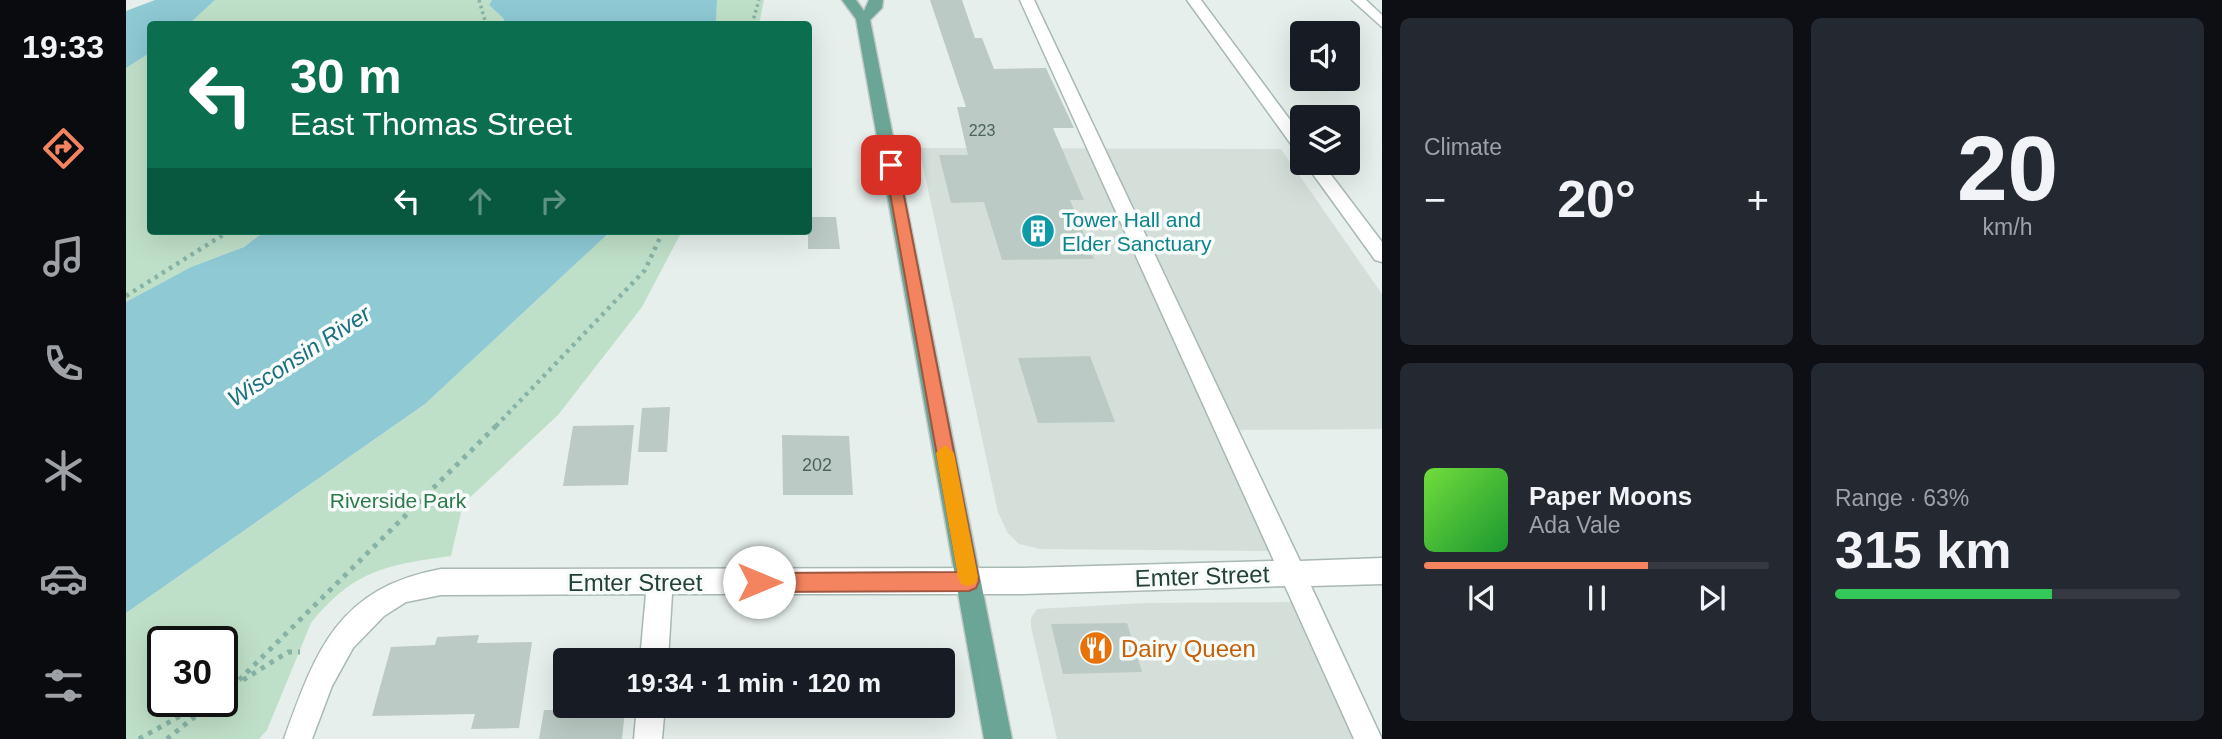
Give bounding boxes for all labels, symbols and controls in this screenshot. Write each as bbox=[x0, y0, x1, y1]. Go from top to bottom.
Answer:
map controls bbox=[1290, 21, 1360, 175]
button: sound bbox=[1290, 21, 1360, 91]
text: 19:33 bbox=[22, 29, 104, 65]
icon: left bbox=[175, 49, 266, 140]
text: 30 m bbox=[290, 49, 402, 103]
button: layers bbox=[1290, 105, 1360, 175]
text: East Thomas Street bbox=[290, 106, 572, 142]
text: 20 bbox=[1957, 118, 2058, 219]
house number: 223 bbox=[969, 122, 995, 139]
icon: directions bbox=[39, 124, 88, 173]
text: Climate bbox=[1424, 134, 1502, 160]
pin bbox=[861, 135, 921, 195]
icon: arrive bbox=[872, 146, 910, 184]
text: 20° bbox=[1557, 170, 1636, 228]
text: − bbox=[1424, 179, 1446, 221]
text: + bbox=[1747, 179, 1769, 221]
icon: left bbox=[388, 182, 426, 220]
icon: ahead bbox=[461, 182, 499, 220]
icon: right bbox=[534, 182, 572, 220]
place label: Tower Hall and Elder Sanctuary bbox=[1062, 208, 1212, 255]
building icon: Tower Hall and Elder Sanctuary bbox=[1019, 212, 1057, 250]
text: km/h bbox=[1983, 214, 2032, 240]
icon: music bbox=[39, 232, 88, 281]
water label: Wisconsin River bbox=[223, 300, 376, 412]
icon: phone bbox=[39, 339, 88, 388]
icon: climate bbox=[39, 446, 88, 495]
house number: 202 bbox=[802, 455, 832, 475]
text: Paper Moons bbox=[1529, 481, 1692, 511]
text: Range · 63% bbox=[1835, 485, 1969, 511]
park label: Riverside Park bbox=[330, 489, 467, 512]
text: Ada Vale bbox=[1529, 512, 1621, 538]
text: 315 km bbox=[1835, 521, 2011, 579]
position arrow bbox=[722, 545, 796, 619]
icon: car bbox=[39, 554, 88, 603]
street label: Emter Street bbox=[1134, 560, 1270, 592]
street label: Emter Street bbox=[568, 569, 703, 596]
icon: previous bbox=[1463, 579, 1501, 617]
icon: pause bbox=[1578, 579, 1616, 617]
icon: next bbox=[1693, 579, 1731, 617]
speed limit sign: 30 bbox=[147, 626, 238, 717]
restaurant icon: Dairy Queen bbox=[1077, 629, 1115, 667]
place label: Dairy Queen bbox=[1121, 635, 1256, 662]
icon: filters bbox=[39, 661, 88, 710]
text: 19:34 · 1 min · 120 m bbox=[627, 668, 881, 698]

